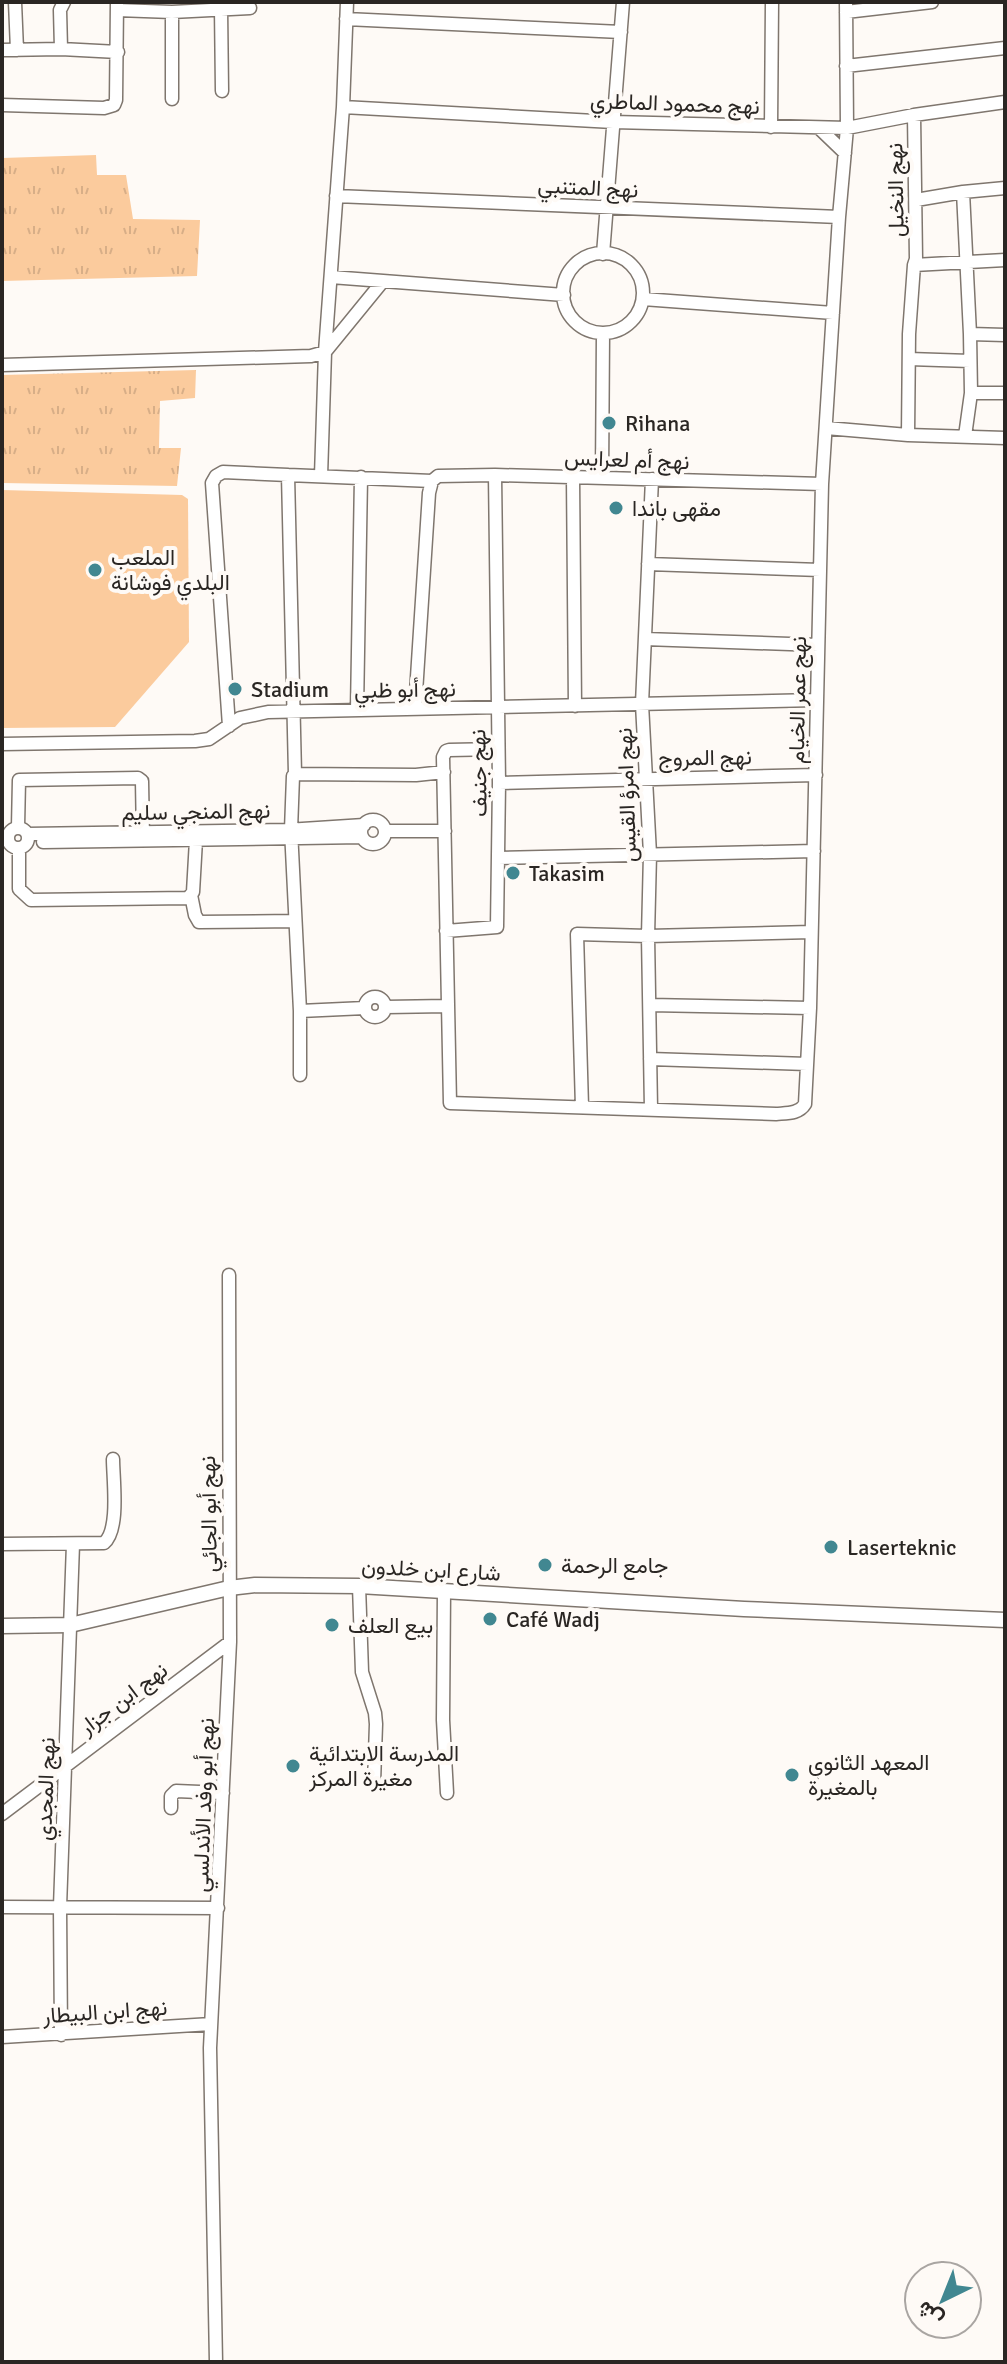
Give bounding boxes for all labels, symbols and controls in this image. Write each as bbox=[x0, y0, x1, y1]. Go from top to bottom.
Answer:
street label: نهج محمود الماطري bbox=[589, 87, 760, 125]
street label: نهج النخيل bbox=[881, 142, 911, 237]
street label: نهج المتنبي bbox=[537, 171, 639, 209]
place label: Rihana bbox=[625, 410, 690, 437]
marker: Rihana bbox=[600, 414, 618, 432]
street label: نهج أم لعرايس bbox=[564, 444, 690, 476]
place label: مقهى باندا bbox=[632, 495, 721, 522]
marker: مقهى باندا bbox=[607, 499, 625, 517]
place label: الملعب البلدي فوشانة bbox=[111, 544, 230, 601]
marker: الملعب البلدي فوشانة bbox=[86, 561, 104, 579]
street label: نهج عمر الخيام bbox=[783, 636, 813, 764]
street label: نهج أبو ظبي bbox=[354, 675, 456, 709]
place label: Stadium bbox=[251, 676, 329, 703]
marker: Stadium bbox=[226, 680, 244, 698]
street label: نهج امرؤ القيس bbox=[611, 727, 643, 863]
street label: نهج جنيف bbox=[464, 729, 494, 817]
street label: نهج المروج bbox=[658, 743, 752, 773]
street label: نهج المنجي سليم bbox=[121, 797, 271, 831]
place label: Takasim bbox=[529, 860, 605, 887]
marker: Takasim bbox=[504, 864, 522, 882]
street label: نهج أبو الجائي bbox=[194, 1455, 228, 1573]
place label: Laserteknic bbox=[847, 1534, 956, 1561]
marker: Laserteknic bbox=[822, 1538, 840, 1556]
street label: شارع ابن خلدون bbox=[361, 1552, 501, 1588]
place label: جامع الرحمة bbox=[561, 1552, 668, 1580]
marker: جامع الرحمة bbox=[536, 1556, 554, 1574]
place label: Café Wadj bbox=[506, 1606, 600, 1633]
marker: Café Wadj bbox=[481, 1610, 499, 1628]
place label: بيع العلف bbox=[348, 1612, 433, 1640]
marker: بيع العلف bbox=[323, 1616, 341, 1634]
street label: نهج ابن جزار bbox=[73, 1656, 174, 1742]
street label: نهج أبو وفد الأندلسي bbox=[187, 1717, 225, 1893]
street label: نهج المجدي bbox=[30, 1737, 66, 1841]
place label: المدرسة الابتدائية مغيرة المركز bbox=[308, 1740, 459, 1792]
place label: المعهد الثانوي بالمغيرة bbox=[808, 1749, 929, 1801]
marker: المدرسة الابتدائية مغيرة المركز bbox=[284, 1757, 302, 1775]
marker: المعهد الثانوي بالمغيرة bbox=[783, 1766, 801, 1784]
street label: نهج ابن البيطار bbox=[41, 1994, 168, 2030]
north arrow bbox=[903, 2260, 983, 2340]
text: ش bbox=[911, 2295, 949, 2333]

